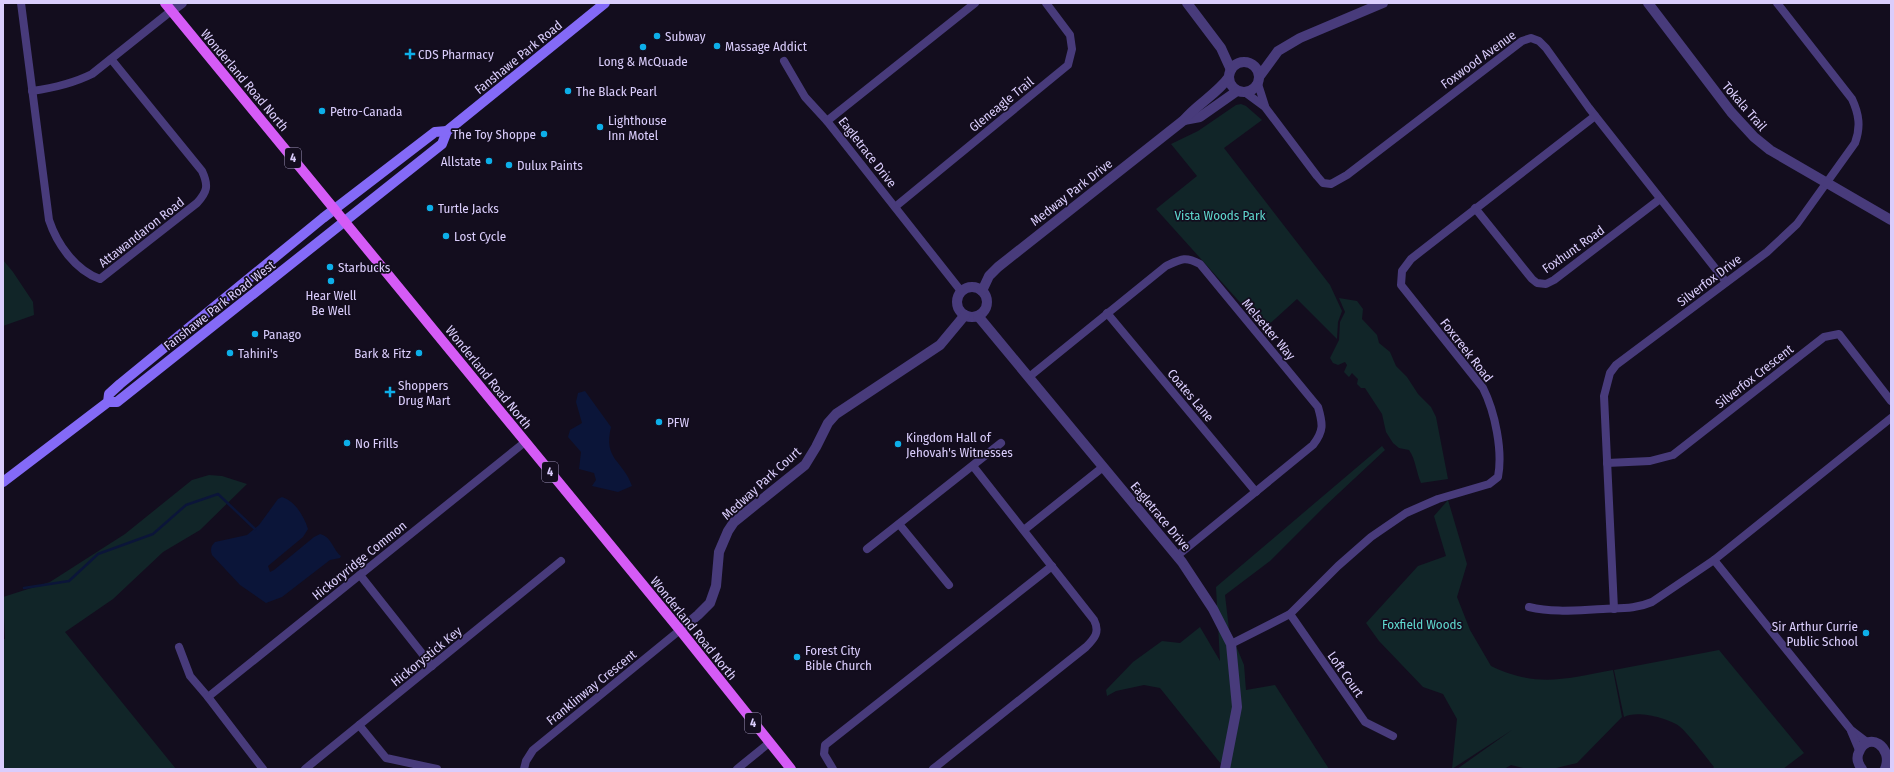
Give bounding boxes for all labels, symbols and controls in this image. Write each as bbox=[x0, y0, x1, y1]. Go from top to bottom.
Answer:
street label: Fanshawe Park Road bbox=[472, 18, 565, 97]
street label: Wonderland Road North bbox=[198, 26, 292, 134]
street label: Foxwood Avenue bbox=[1438, 27, 1519, 92]
place label: Subway bbox=[665, 29, 706, 44]
marker: Subway bbox=[652, 31, 662, 41]
place label: Massage Addict bbox=[725, 39, 808, 54]
marker: Massage Addict bbox=[712, 41, 722, 51]
marker: Long & McQuade bbox=[638, 42, 648, 52]
place label: CDS Pharmacy bbox=[418, 47, 494, 62]
marker: CDS Pharmacy bbox=[405, 49, 415, 59]
place label: Long & McQuade bbox=[598, 54, 688, 69]
street label: Gleneagle Trail bbox=[966, 74, 1037, 135]
street label: Tokala Trail bbox=[1719, 79, 1770, 134]
place label: The Black Pearl bbox=[576, 84, 657, 99]
marker: The Black Pearl bbox=[563, 86, 573, 96]
place label: Petro-Canada bbox=[330, 104, 402, 119]
marker: Petro-Canada bbox=[317, 106, 327, 116]
place label: Lighthouse Inn Motel bbox=[608, 113, 667, 143]
street label: Eagletrace Drive bbox=[835, 114, 900, 190]
marker: Lighthouse Inn Motel bbox=[595, 122, 605, 132]
place label: The Toy Shoppe bbox=[452, 127, 536, 142]
marker: The Toy Shoppe bbox=[539, 129, 549, 139]
road number: 4 bbox=[285, 148, 301, 168]
place label: Allstate bbox=[441, 154, 481, 169]
marker: Allstate bbox=[484, 156, 494, 166]
street label: Medway Park Drive bbox=[1027, 156, 1115, 229]
place label: Dulux Paints bbox=[517, 158, 583, 173]
marker: Dulux Paints bbox=[504, 160, 514, 170]
street label: Attawandaron Road bbox=[96, 194, 187, 270]
place label: Turtle Jacks bbox=[438, 201, 499, 216]
marker: Turtle Jacks bbox=[425, 203, 435, 213]
park label: Vista Woods Park bbox=[1175, 208, 1266, 223]
street label: Foxhunt Road bbox=[1539, 222, 1607, 276]
place label: Lost Cycle bbox=[454, 229, 506, 244]
marker: Lost Cycle bbox=[441, 231, 451, 241]
street label: Silverfox Drive bbox=[1674, 251, 1744, 309]
street label: Fanshawe Park Road West bbox=[161, 257, 278, 353]
place label: Starbucks bbox=[338, 260, 391, 275]
marker: Starbucks bbox=[325, 262, 335, 272]
marker: Hear Well Be Well bbox=[326, 276, 336, 286]
place label: Hear Well Be Well bbox=[305, 288, 357, 318]
street label: Melsetter Way bbox=[1239, 296, 1299, 363]
street label: Foxcreek Road bbox=[1437, 316, 1496, 385]
street label: Wonderland Road North bbox=[442, 323, 535, 432]
place label: Panago bbox=[263, 327, 301, 342]
marker: Panago bbox=[250, 329, 260, 339]
street label: Silverfox Crescent bbox=[1712, 341, 1797, 411]
place label: Tahini's bbox=[238, 346, 278, 361]
place label: Bark & Fitz bbox=[354, 346, 411, 361]
marker: Tahini's bbox=[225, 348, 235, 358]
marker: Bark & Fitz bbox=[414, 348, 424, 358]
street label: Coates Lane bbox=[1164, 366, 1217, 425]
place label: Shoppers Drug Mart bbox=[398, 378, 451, 408]
marker: Shoppers Drug Mart bbox=[385, 387, 395, 397]
place label: PFW bbox=[667, 415, 689, 430]
marker: PFW bbox=[654, 417, 664, 427]
place label: Kingdom Hall of Jehovah's Witnesses bbox=[906, 430, 1013, 460]
place label: No Frills bbox=[355, 436, 399, 451]
marker: No Frills bbox=[342, 438, 352, 448]
marker: Kingdom Hall of Jehovah's Witnesses bbox=[893, 439, 903, 449]
street label: Medway Park Court bbox=[719, 444, 804, 523]
road number: 4 bbox=[542, 462, 558, 482]
street label: Eagletrace Drive bbox=[1128, 479, 1194, 554]
street label: Hickoryridge Common bbox=[309, 518, 409, 603]
street label: Wonderland Road North bbox=[647, 574, 740, 683]
park label: Foxfield Woods bbox=[1382, 617, 1462, 632]
place label: Sir Arthur Currie Public School bbox=[1772, 619, 1859, 649]
street label: Hickorystick Key bbox=[388, 623, 465, 689]
marker: Sir Arthur Currie Public School bbox=[1861, 628, 1871, 638]
place label: Forest City Bible Church bbox=[805, 643, 872, 673]
street label: Franklinway Crescent bbox=[543, 646, 640, 728]
street label: Loft Court bbox=[1324, 649, 1367, 701]
marker: Forest City Bible Church bbox=[792, 652, 802, 662]
road number: 4 bbox=[745, 713, 761, 733]

